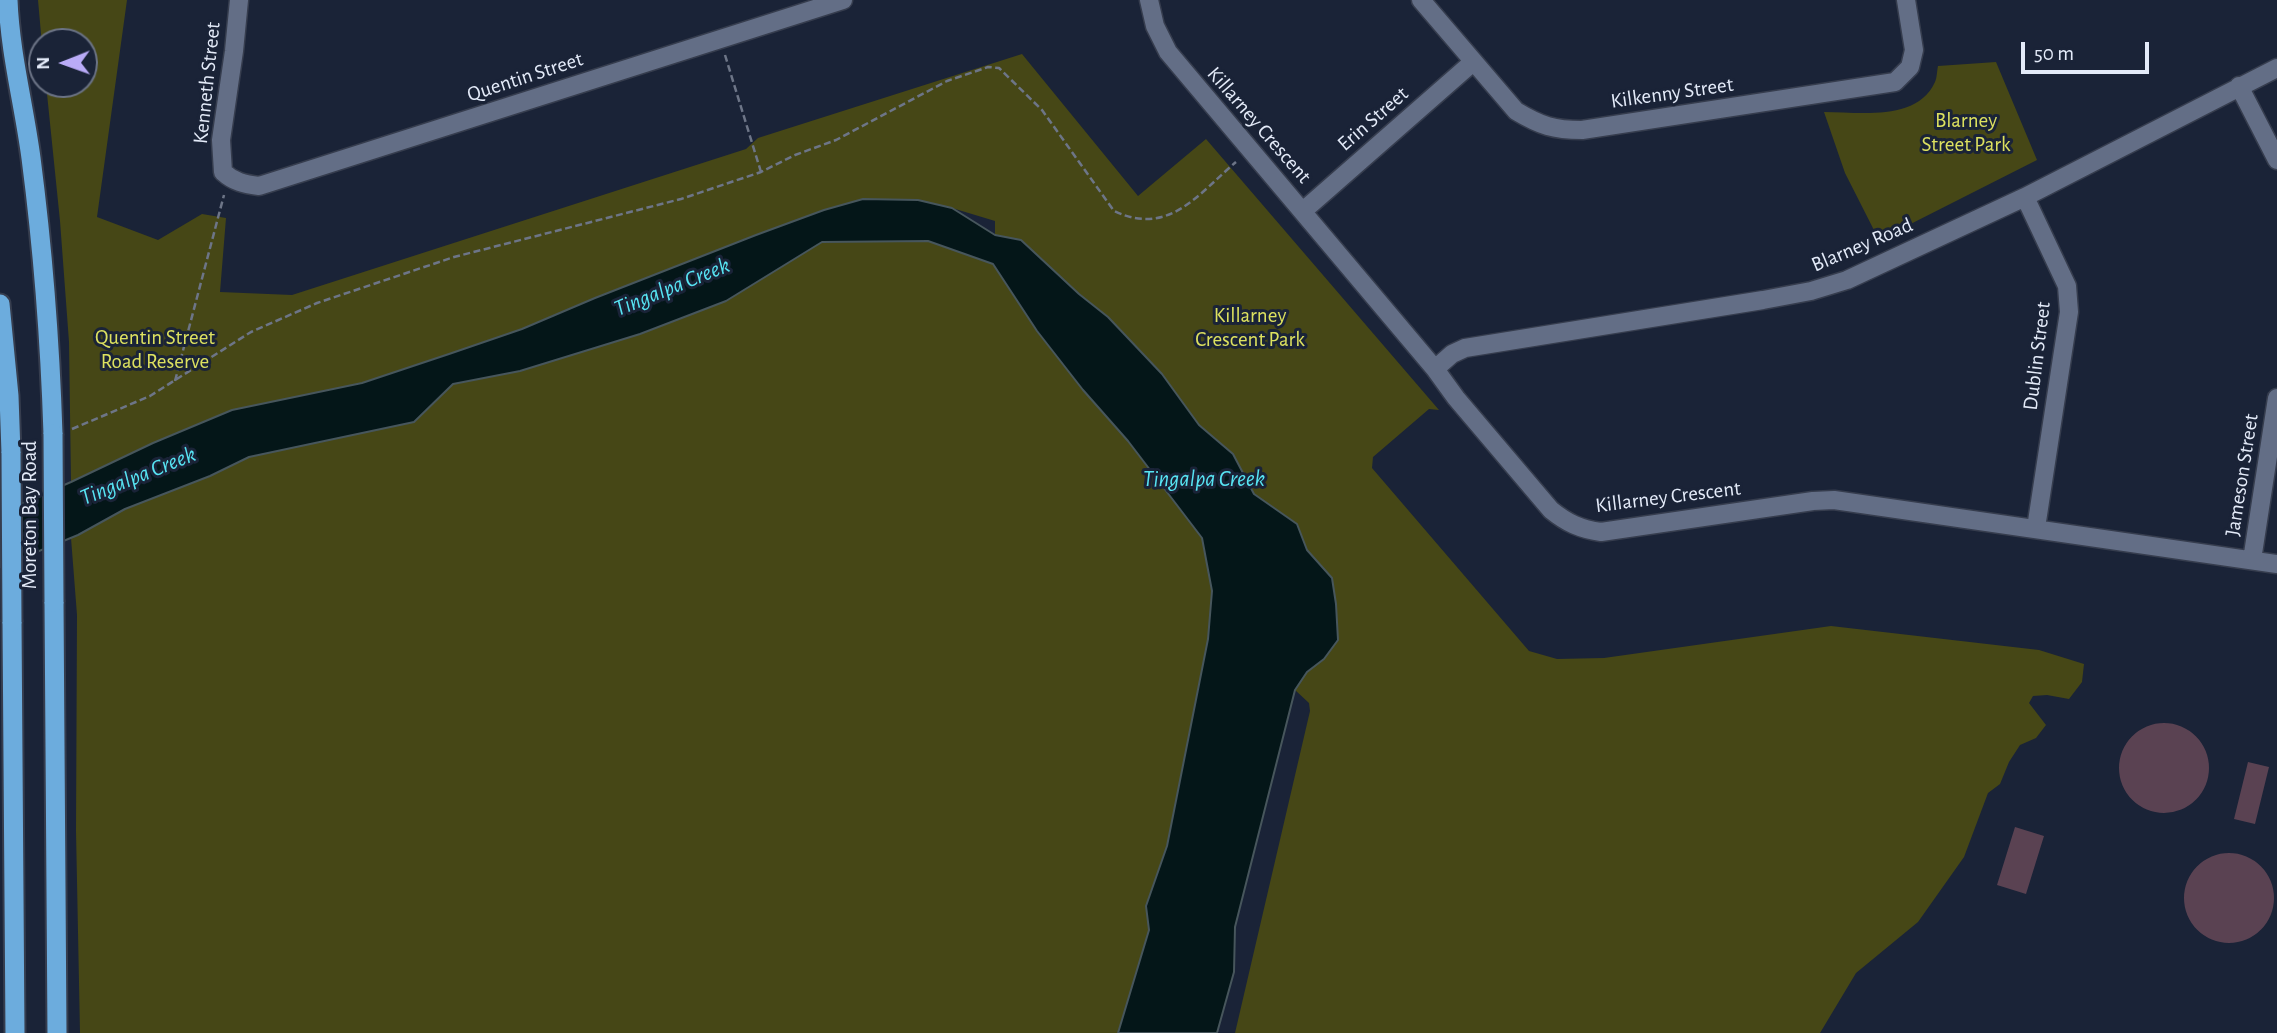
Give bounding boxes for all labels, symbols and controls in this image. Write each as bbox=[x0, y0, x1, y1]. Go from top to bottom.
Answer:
street label: Kenneth Street bbox=[188, 21, 226, 145]
north arrow bbox=[28, 28, 98, 98]
scale bar bbox=[2025, 28, 2153, 72]
text: 50 m bbox=[2034, 43, 2074, 64]
street label: Quentin Street bbox=[464, 46, 586, 108]
text: N bbox=[34, 57, 53, 70]
street label: Killarney Crescent bbox=[1202, 62, 1316, 188]
street label: Kilkenny Street bbox=[1609, 72, 1735, 114]
street label: Erin Street bbox=[1332, 81, 1414, 157]
park label: Blarney Street Park bbox=[1921, 108, 2011, 158]
street label: Blarney Road bbox=[1808, 212, 1916, 278]
water label: Tingalpa Creek bbox=[610, 251, 734, 323]
street label: Dublin Street bbox=[2018, 300, 2056, 412]
park label: Killarney Crescent Park bbox=[1195, 303, 1305, 353]
park label: Quentin Street Road Reserve bbox=[95, 325, 215, 375]
street label: Jameson Street bbox=[2220, 412, 2264, 538]
water label: Tingalpa Creek bbox=[76, 440, 200, 512]
street label: Moreton Bay Road bbox=[17, 441, 43, 589]
water label: Tingalpa Creek bbox=[1143, 465, 1265, 493]
street label: Killarney Crescent bbox=[1594, 476, 1742, 518]

